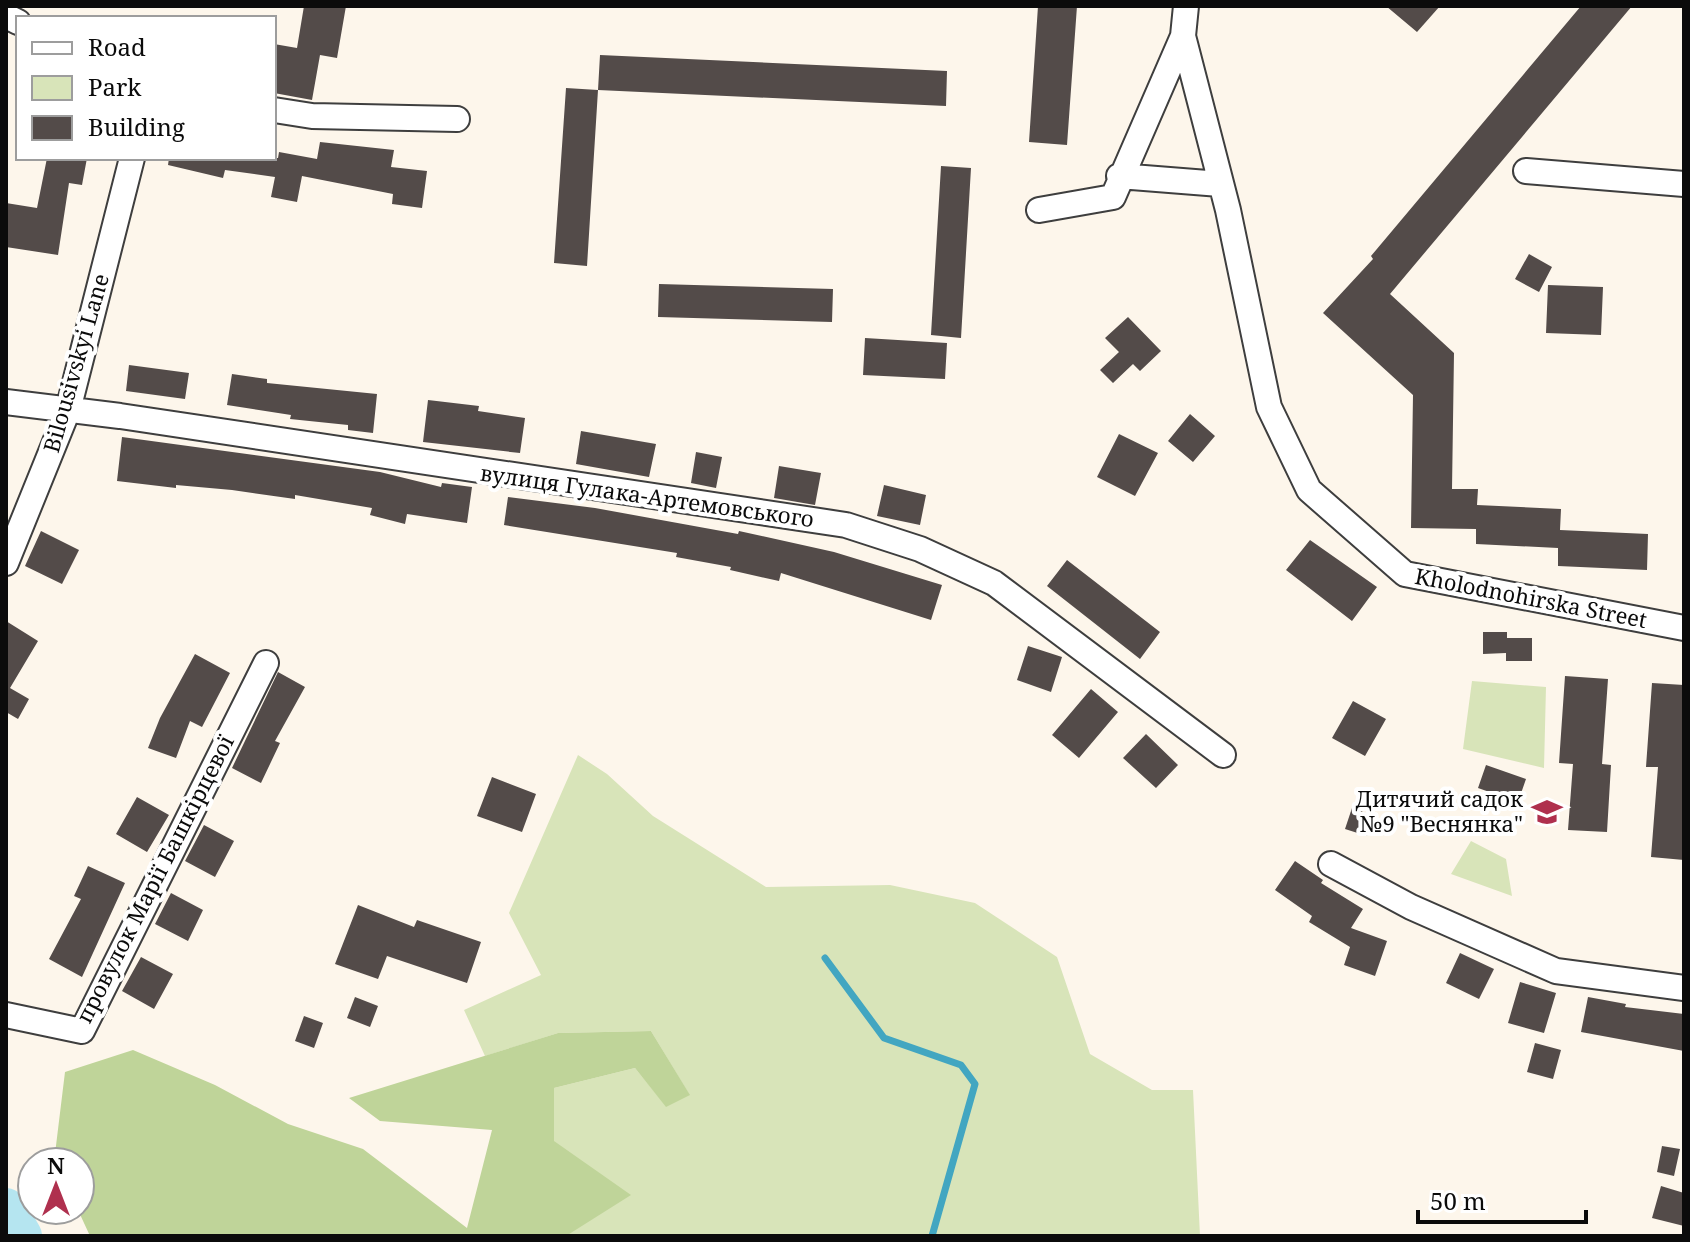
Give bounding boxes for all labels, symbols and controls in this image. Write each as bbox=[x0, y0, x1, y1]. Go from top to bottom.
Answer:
legend bbox=[16, 16, 276, 160]
text: Road bbox=[88, 30, 146, 63]
text: Park bbox=[88, 70, 142, 103]
text: Building bbox=[88, 110, 185, 143]
street label: Bilousivskyi Lane bbox=[35, 270, 115, 456]
street label: вулиця Гулака-Артемовського bbox=[478, 457, 816, 533]
street label: Kholodnohirska Street bbox=[1413, 560, 1650, 634]
street label: провулок Марії Башкірцевої bbox=[68, 729, 240, 1028]
place label: Дитячий садок №9 "Веснянка" bbox=[1356, 783, 1524, 838]
school or university icon: Дитячий садок №9 "Веснянка" bbox=[1530, 795, 1564, 829]
north arrow bbox=[16, 1146, 96, 1226]
text: N bbox=[47, 1150, 65, 1180]
scale bar bbox=[1418, 1174, 1586, 1224]
text: 50 m bbox=[1430, 1184, 1486, 1217]

